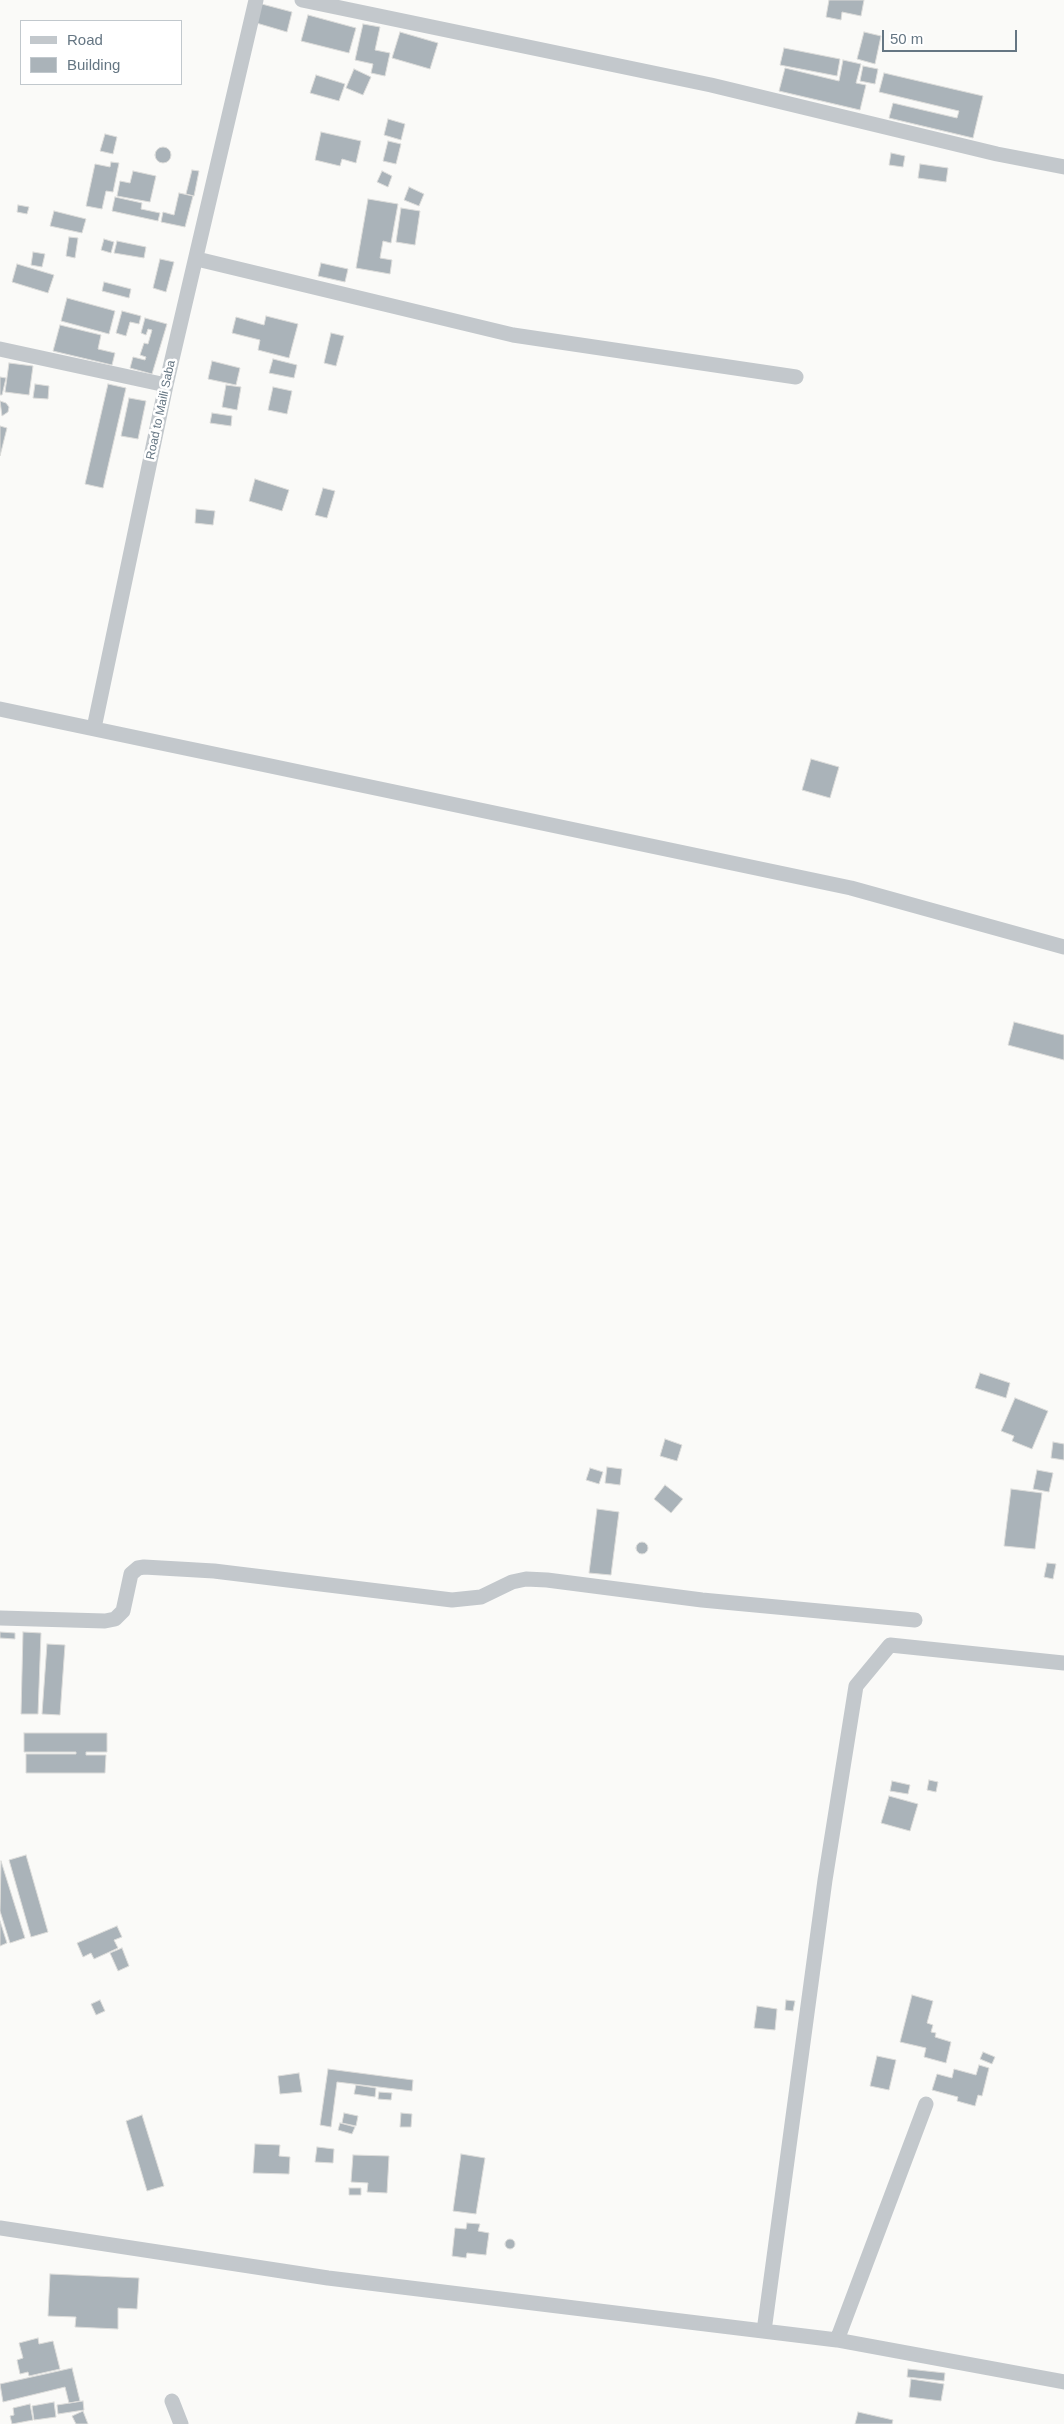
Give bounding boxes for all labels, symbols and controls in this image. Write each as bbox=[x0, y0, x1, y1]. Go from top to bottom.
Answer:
legend bbox=[20, 20, 182, 85]
scale bar bbox=[884, 20, 1019, 52]
text: 50 m bbox=[890, 30, 923, 47]
text: Road bbox=[67, 31, 103, 48]
text: Building bbox=[67, 56, 120, 73]
street label: Road to Maili Saba bbox=[143, 359, 179, 461]

